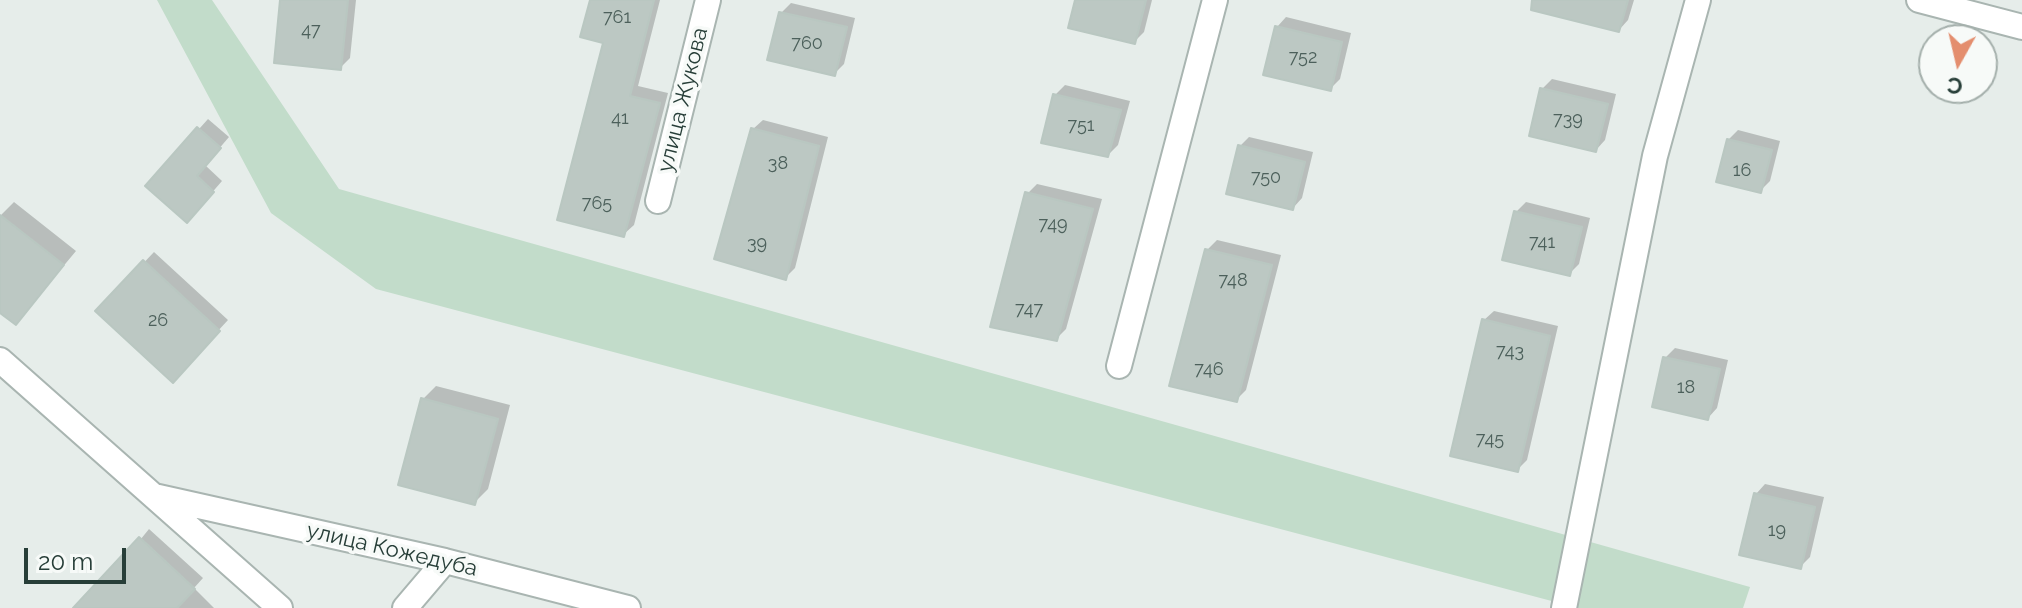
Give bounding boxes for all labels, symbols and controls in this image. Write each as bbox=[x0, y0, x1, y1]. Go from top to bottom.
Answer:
house number: 761 bbox=[603, 7, 631, 29]
house number: 47 bbox=[301, 20, 321, 42]
north arrow bbox=[1918, 24, 1998, 104]
street label: улица Жукова bbox=[652, 25, 714, 175]
house number: 760 bbox=[791, 33, 823, 55]
house number: 752 bbox=[1289, 47, 1317, 69]
text: С bbox=[1946, 72, 1964, 100]
house number: 41 bbox=[611, 108, 629, 130]
house number: 739 bbox=[1553, 109, 1583, 131]
house number: 751 bbox=[1068, 115, 1094, 137]
house number: 38 bbox=[768, 153, 788, 175]
house number: 16 bbox=[1733, 160, 1751, 182]
house number: 750 bbox=[1251, 167, 1281, 189]
house number: 765 bbox=[582, 193, 612, 215]
house number: 749 bbox=[1038, 214, 1068, 236]
house number: 741 bbox=[1529, 232, 1555, 254]
house number: 39 bbox=[747, 233, 767, 255]
house number: 748 bbox=[1218, 270, 1248, 292]
house number: 747 bbox=[1015, 299, 1043, 321]
house number: 26 bbox=[148, 310, 168, 332]
house number: 743 bbox=[1496, 341, 1524, 363]
house number: 746 bbox=[1194, 359, 1224, 381]
house number: 18 bbox=[1677, 377, 1695, 399]
house number: 745 bbox=[1476, 429, 1504, 451]
street label: улица Кожедуба bbox=[304, 518, 480, 582]
house number: 19 bbox=[1768, 520, 1786, 542]
scale bar bbox=[28, 532, 130, 582]
text: 20 m bbox=[38, 547, 93, 576]

